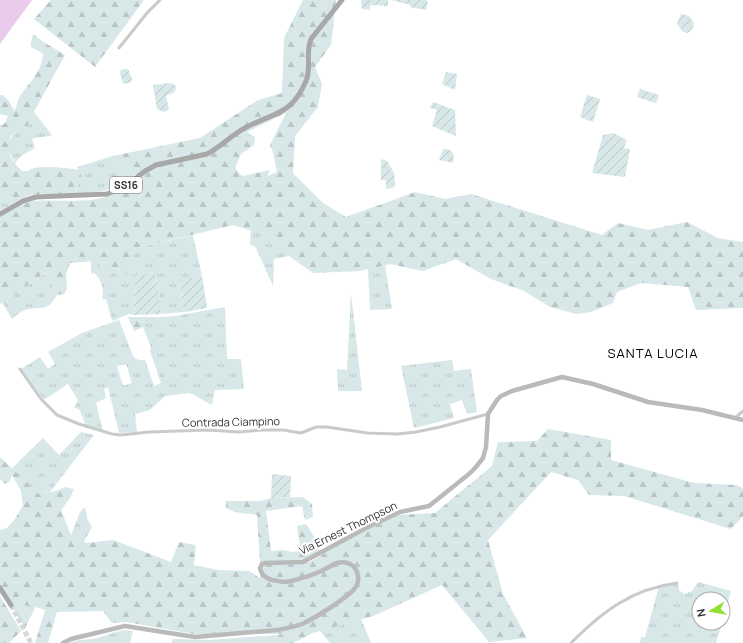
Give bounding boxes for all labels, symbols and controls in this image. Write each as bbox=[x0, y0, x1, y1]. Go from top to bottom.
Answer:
road number: SS16 bbox=[110, 177, 142, 193]
district label: SANTA LUCIA bbox=[608, 344, 698, 362]
street label: Contrada Ciampino bbox=[182, 413, 281, 430]
street label: Via Ernest Thompson bbox=[296, 497, 399, 558]
north arrow bbox=[691, 591, 731, 631]
text: N bbox=[693, 608, 709, 618]

